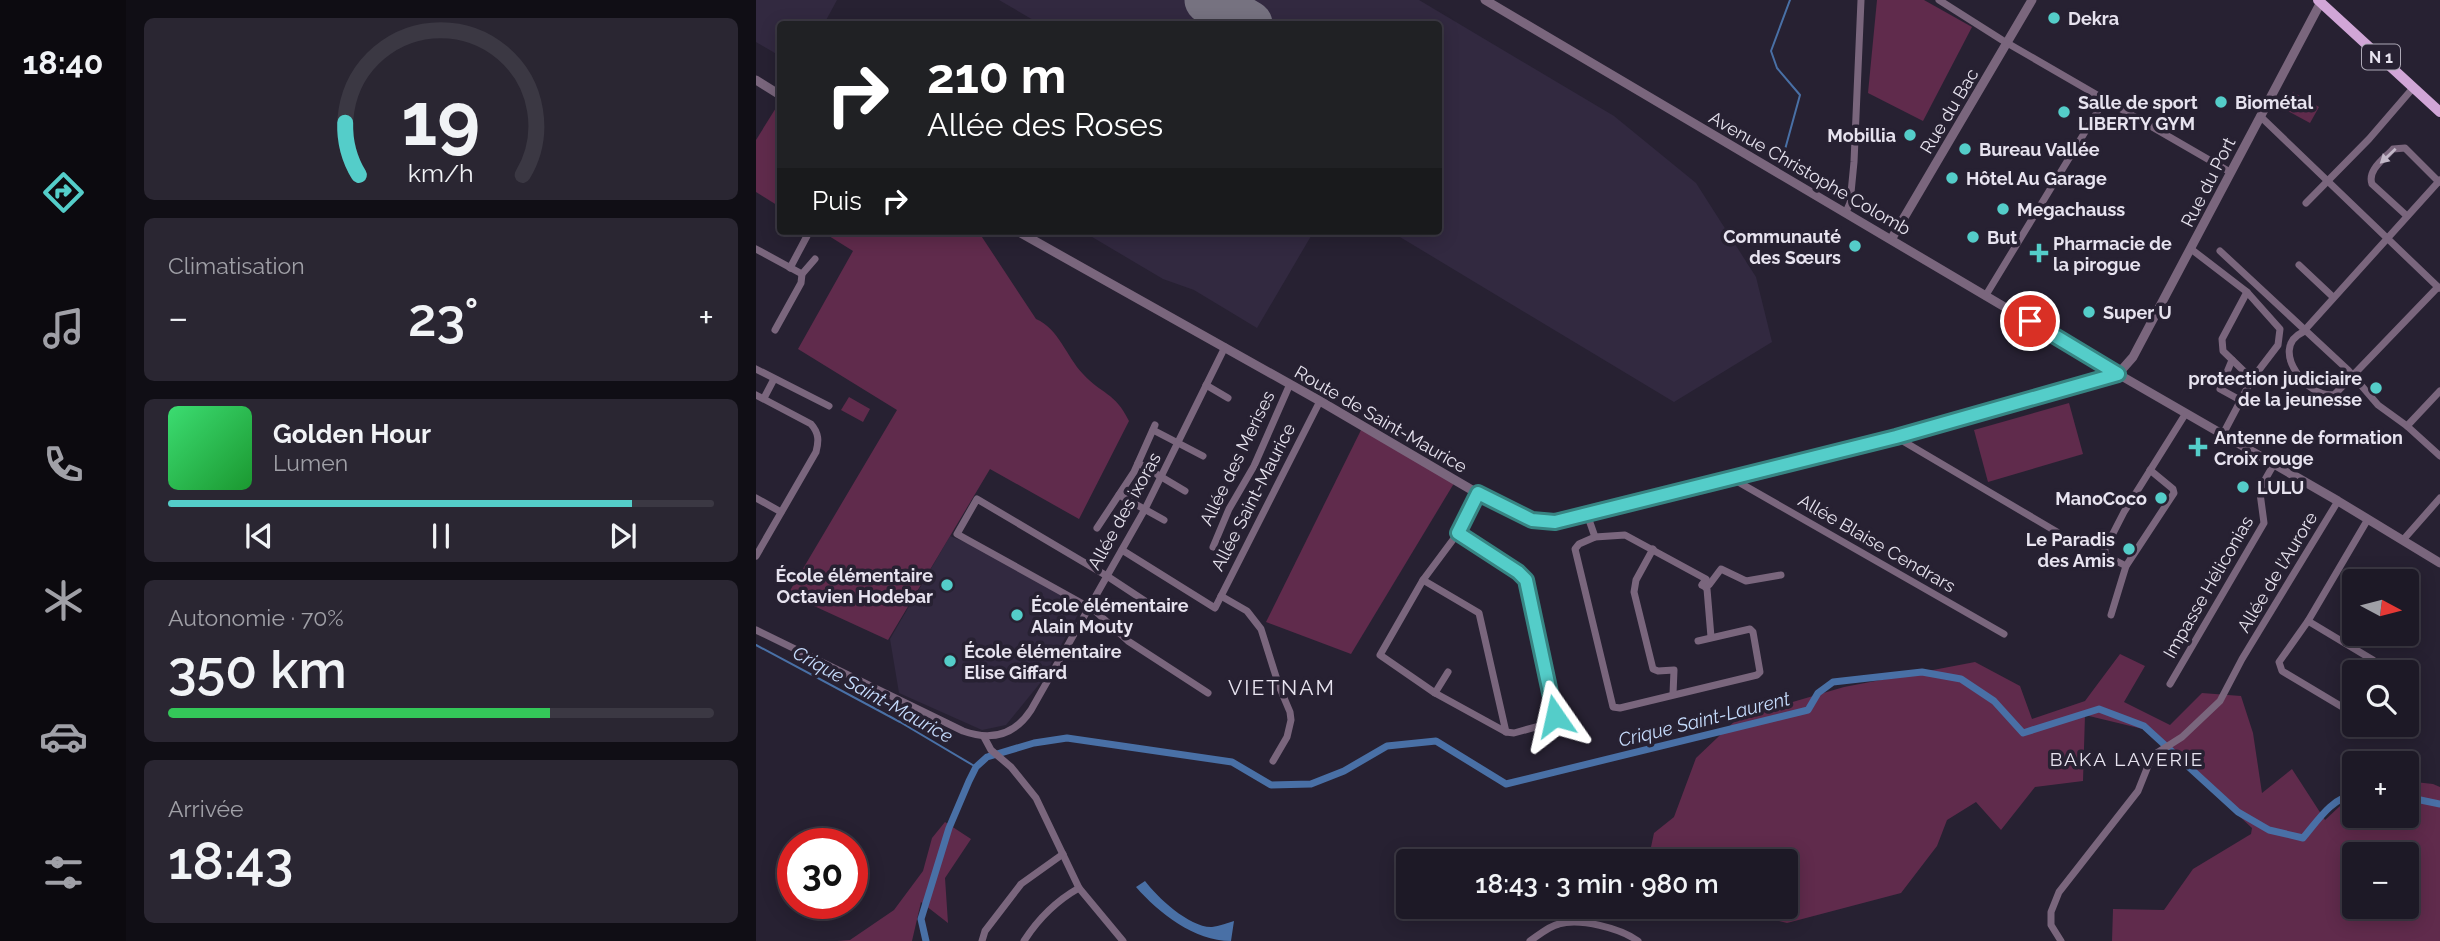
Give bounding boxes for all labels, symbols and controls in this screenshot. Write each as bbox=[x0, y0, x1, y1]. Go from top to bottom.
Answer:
place label: Dekra bbox=[2068, 8, 2119, 29]
marker: Dekra bbox=[2046, 10, 2062, 26]
text: 18:40 bbox=[23, 44, 103, 81]
road number: N 1 bbox=[2362, 44, 2400, 69]
text: 210 m bbox=[927, 47, 1066, 104]
icon: right bbox=[812, 49, 903, 140]
street label: Rue du Bac bbox=[1915, 65, 1983, 157]
text: 19 bbox=[402, 77, 480, 162]
place label: Salle de sport LIBERTY GYM bbox=[2078, 92, 2198, 134]
place label: Biométal bbox=[2235, 92, 2313, 113]
marker: Biométal bbox=[2213, 94, 2229, 110]
marker: Salle de sport LIBERTY GYM bbox=[2056, 104, 2072, 120]
text: Allée des Roses bbox=[927, 106, 1163, 143]
street label: Avenue Christophe Colomb bbox=[1706, 107, 1914, 239]
place label: Mobillia bbox=[1827, 125, 1896, 146]
marker: Mobillia bbox=[1902, 127, 1918, 143]
street label: Rue du Port bbox=[2176, 134, 2240, 230]
place label: Bureau Vallée bbox=[1979, 139, 2100, 160]
marker: Bureau Vallée bbox=[1957, 141, 1973, 157]
one-way arrow bbox=[2380, 147, 2397, 163]
text: km/h bbox=[408, 158, 474, 188]
icon: directions bbox=[39, 168, 88, 217]
place label: Hôtel Au Garage bbox=[1966, 168, 2107, 189]
marker: Hôtel Au Garage bbox=[1944, 170, 1960, 186]
icon: right bbox=[876, 182, 914, 220]
text: Puis bbox=[812, 186, 862, 216]
place label: Megachauss bbox=[2017, 199, 2125, 220]
marker: Megachauss bbox=[1995, 201, 2011, 217]
place label: Communauté des Sœurs bbox=[1723, 226, 1841, 268]
place label: But bbox=[1987, 227, 2017, 248]
marker: But bbox=[1965, 229, 1981, 245]
place label: Pharmacie de la pirogue bbox=[2053, 233, 2172, 275]
marker: Communauté des Sœurs bbox=[1847, 238, 1863, 254]
marker: Pharmacie de la pirogue bbox=[2031, 245, 2047, 261]
text: Climatisation bbox=[168, 252, 305, 279]
text: 23° bbox=[408, 287, 479, 348]
pin bbox=[2000, 291, 2060, 351]
text: − bbox=[168, 295, 188, 340]
text: + bbox=[698, 295, 714, 340]
icon: arrive bbox=[2011, 302, 2049, 340]
place label: Super U bbox=[2103, 302, 2172, 323]
icon: music bbox=[39, 304, 88, 353]
marker: Super U bbox=[2081, 304, 2097, 320]
street label: Route de Saint-Maurice bbox=[1291, 361, 1471, 477]
place label: protection judiciaire de la jeunesse bbox=[2188, 368, 2362, 410]
marker: protection judiciaire de la jeunesse bbox=[2368, 380, 2384, 396]
street label: Allée des Merises bbox=[1195, 387, 1279, 529]
text: Golden Hour bbox=[273, 419, 431, 449]
street label: Allée Saint-Maurice bbox=[1207, 419, 1300, 574]
place label: Antenne de formation Croix rouge bbox=[2214, 427, 2403, 469]
marker: Antenne de formation Croix rouge bbox=[2188, 437, 2208, 457]
icon: phone bbox=[39, 440, 88, 489]
street label: Allée des ixoras bbox=[1083, 448, 1165, 573]
text: Lumen bbox=[273, 449, 348, 476]
place label: LULU bbox=[2257, 477, 2304, 498]
marker: LULU bbox=[2235, 479, 2251, 495]
place label: ManoCoco bbox=[2055, 488, 2147, 509]
street label: Allée Blaise Cendrars bbox=[1795, 489, 1960, 597]
marker: ManoCoco bbox=[2153, 490, 2169, 506]
street label: Allée de l'Aurore bbox=[2233, 507, 2322, 636]
street label: Impasse Héliconias bbox=[2159, 512, 2257, 662]
icon: previous bbox=[240, 517, 278, 555]
icon: pause bbox=[422, 517, 460, 555]
icon: next bbox=[604, 517, 642, 555]
place label: Le Paradis des Amis bbox=[2026, 529, 2115, 571]
marker: Le Paradis des Amis bbox=[2121, 541, 2137, 557]
place label: École élémentaire Octavien Hodebar bbox=[776, 565, 933, 607]
north arrow bbox=[2342, 569, 2418, 646]
map controls bbox=[2342, 569, 2419, 919]
icon: climate bbox=[39, 576, 88, 625]
marker: École élémentaire Octavien Hodebar bbox=[939, 577, 955, 593]
place label: École élémentaire Alain Mouty bbox=[1031, 595, 1189, 637]
text: Autonomie · 70% bbox=[168, 604, 344, 631]
marker: École élémentaire Alain Mouty bbox=[1009, 607, 1025, 623]
text: 350 km bbox=[168, 639, 347, 700]
water label: Crique Saint-Maurice bbox=[789, 641, 957, 747]
place label: École élémentaire Elise Giffard bbox=[964, 641, 1122, 683]
marker: École élémentaire Elise Giffard bbox=[942, 653, 958, 669]
button: search bbox=[2342, 660, 2419, 737]
district label: VIETNAM bbox=[1228, 675, 1336, 700]
position arrow bbox=[1518, 679, 1592, 753]
water label: Crique Saint-Laurent bbox=[1616, 687, 1793, 751]
icon: car bbox=[39, 712, 88, 761]
district label: BAKA LAVERIE bbox=[2050, 748, 2204, 770]
button: + bbox=[2342, 751, 2419, 828]
text: Arrivée bbox=[168, 795, 244, 822]
speed limit sign: 30 bbox=[777, 828, 868, 919]
text: 18:43 bbox=[168, 830, 293, 891]
button: − bbox=[2342, 842, 2419, 919]
icon: filters bbox=[39, 848, 88, 897]
text: 18:43 · 3 min · 980 m bbox=[1475, 869, 1719, 899]

